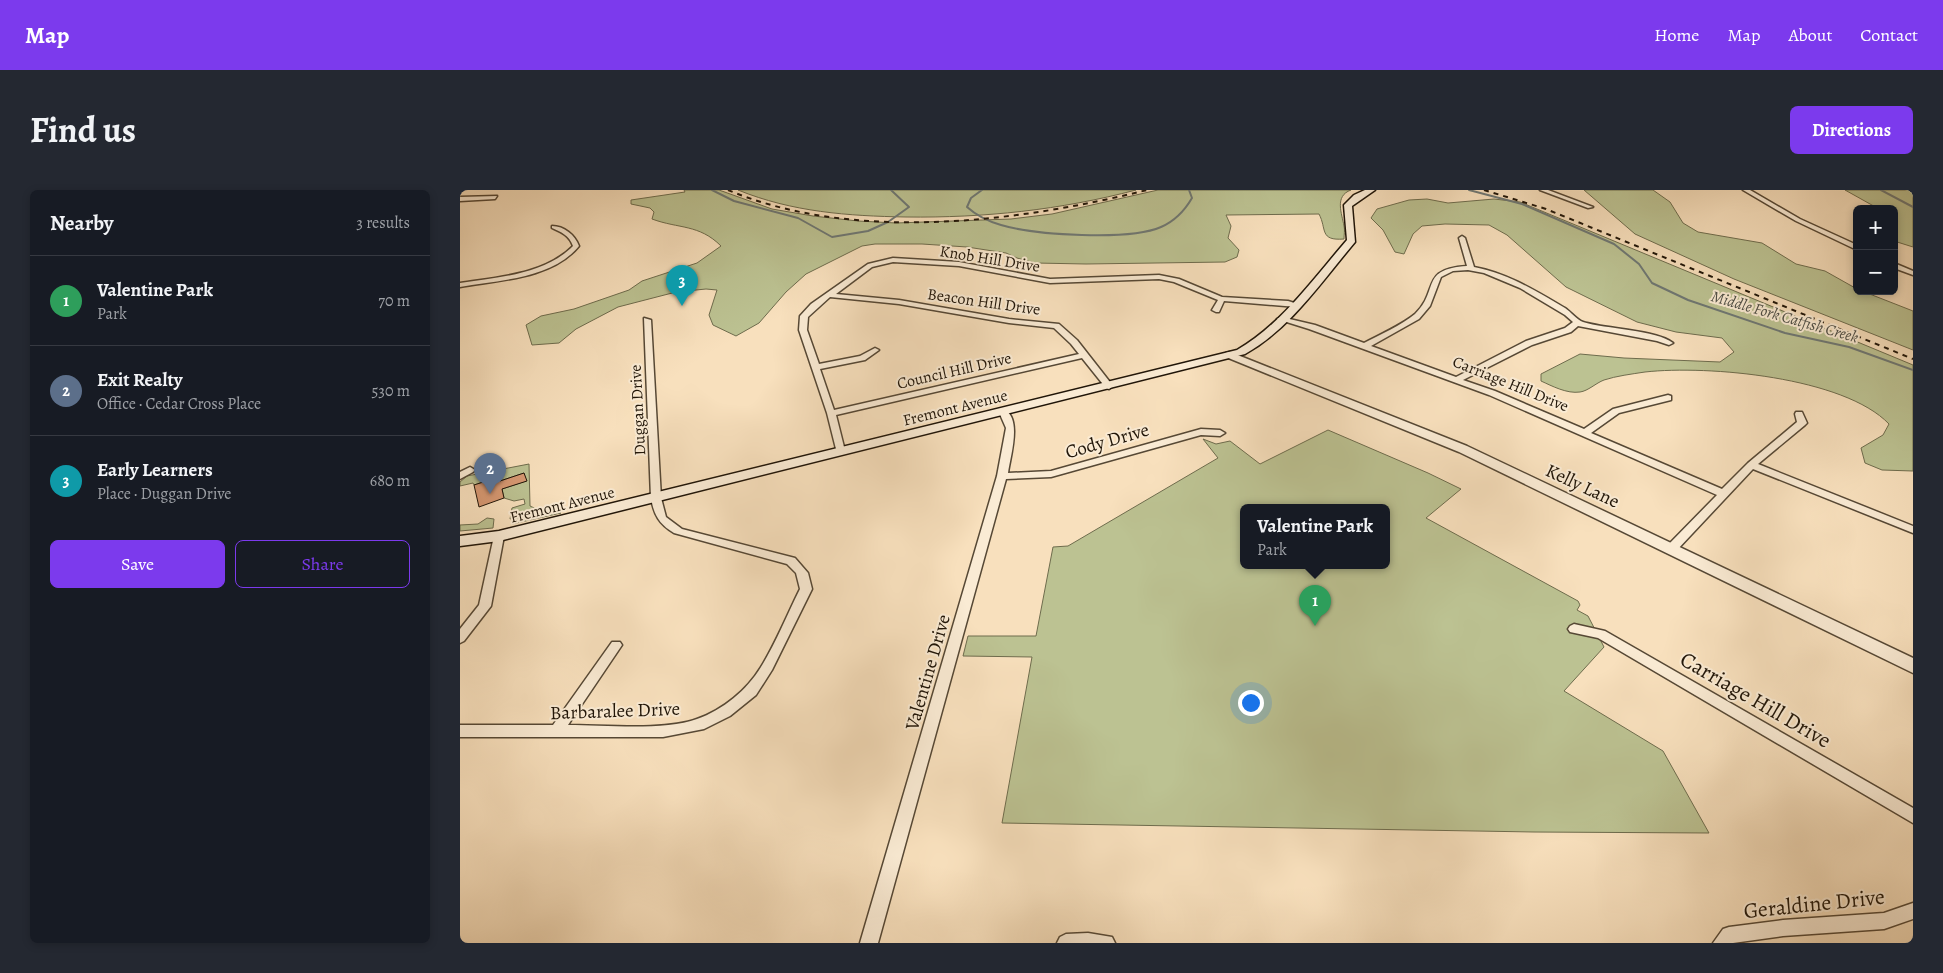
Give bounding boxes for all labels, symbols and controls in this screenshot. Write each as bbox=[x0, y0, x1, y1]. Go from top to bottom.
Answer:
text: Map bbox=[25, 19, 69, 51]
text: Home bbox=[1654, 23, 1699, 47]
text: Map bbox=[1727, 23, 1760, 47]
text: About bbox=[1788, 23, 1832, 47]
text: Contact bbox=[1860, 23, 1918, 47]
text: Find us bbox=[30, 106, 136, 154]
button: Directions bbox=[1790, 106, 1913, 154]
map controls bbox=[1853, 205, 1898, 295]
button: + bbox=[1853, 205, 1898, 250]
text: Nearby bbox=[50, 209, 113, 237]
text: 3 results bbox=[356, 212, 410, 234]
street label: Knob Hill Drive bbox=[938, 240, 1042, 278]
button: − bbox=[1853, 250, 1898, 295]
pin: 3 bbox=[666, 265, 698, 306]
text: Valentine Park bbox=[97, 277, 213, 303]
street label: Beacon Hill Drive bbox=[926, 283, 1042, 321]
water label: Middle Fork Catfish Creek bbox=[1709, 285, 1861, 349]
text: 1 bbox=[63, 290, 69, 312]
text: 70 m bbox=[378, 290, 410, 312]
text: Park bbox=[97, 303, 127, 325]
street label: Council Hill Drive bbox=[895, 347, 1014, 395]
street label: Carriage Hill Drive bbox=[1449, 351, 1572, 417]
street label: Duggan Drive bbox=[625, 364, 651, 456]
text: Exit Realty bbox=[97, 367, 183, 393]
text: 2 bbox=[62, 380, 70, 402]
text: 530 m bbox=[371, 380, 410, 402]
street label: Fremont Avenue bbox=[901, 384, 1010, 432]
text: Office · Cedar Cross Place bbox=[97, 393, 261, 415]
street label: Cody Drive bbox=[1062, 417, 1152, 465]
pin: 2 bbox=[474, 453, 506, 494]
text: Early Learners bbox=[97, 457, 213, 483]
street label: Kelly Lane bbox=[1541, 457, 1624, 514]
text: 3 bbox=[63, 470, 69, 492]
text: 680 m bbox=[370, 470, 410, 492]
street label: Fremont Avenue bbox=[508, 481, 617, 529]
text: Place · Duggan Drive bbox=[97, 483, 231, 505]
popup bbox=[1240, 504, 1390, 569]
text: Valentine Park bbox=[1257, 513, 1373, 539]
text: Park bbox=[1257, 539, 1287, 561]
button: Save bbox=[50, 540, 225, 588]
button: Share bbox=[235, 540, 410, 588]
pin: 1 bbox=[1299, 585, 1331, 626]
street label: Valentine Drive bbox=[899, 611, 957, 734]
street label: Carriage Hill Drive bbox=[1675, 644, 1836, 755]
your location bbox=[1238, 690, 1264, 716]
street label: Barbaralee Drive bbox=[550, 696, 680, 726]
street label: Geraldine Drive bbox=[1742, 882, 1886, 926]

